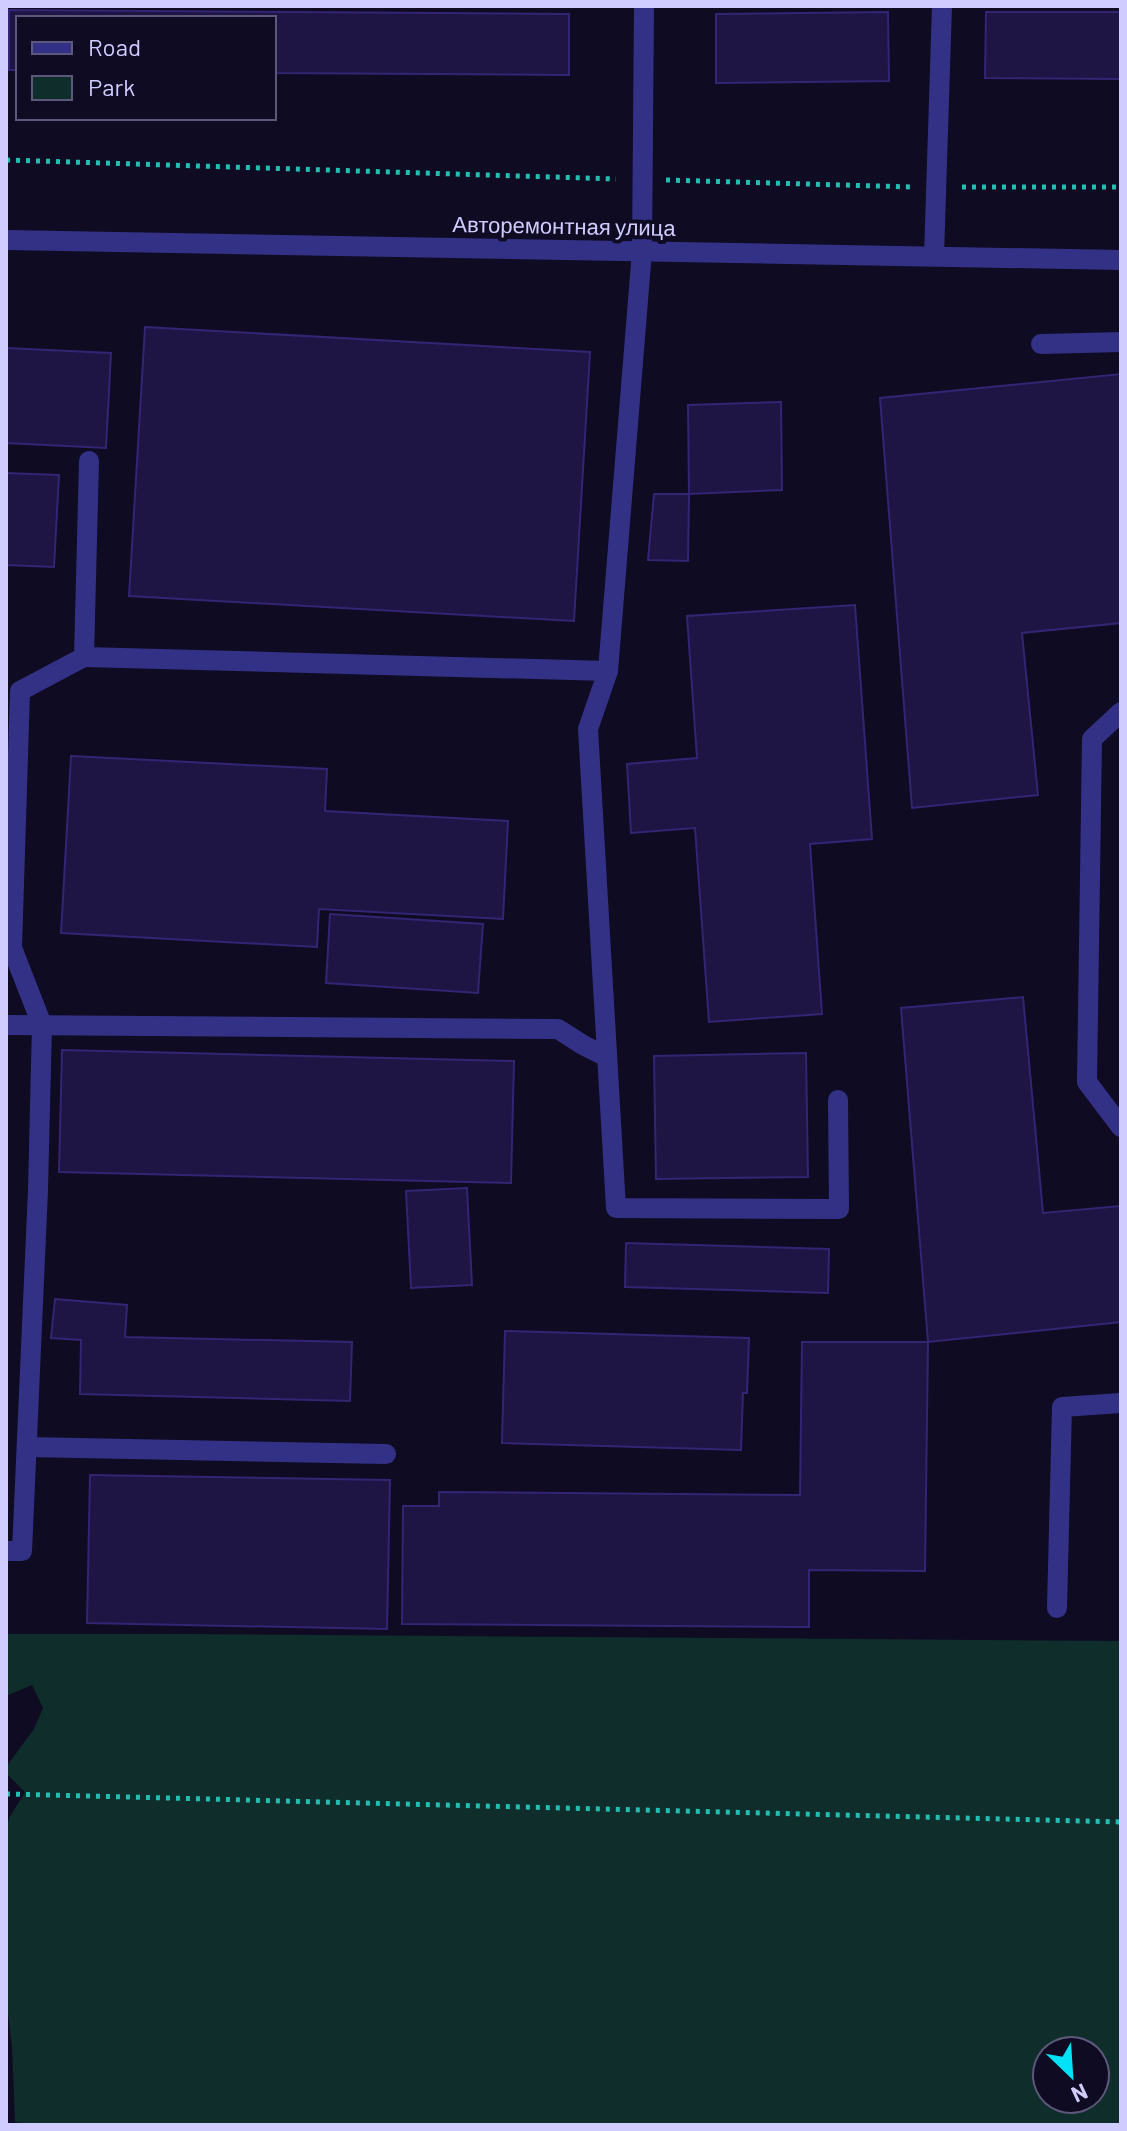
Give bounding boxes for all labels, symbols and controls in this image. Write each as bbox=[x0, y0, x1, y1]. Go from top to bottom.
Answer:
legend bbox=[16, 16, 276, 120]
text: Road bbox=[88, 32, 141, 61]
text: Park bbox=[88, 72, 135, 101]
street label: Авторемонтная улица bbox=[452, 210, 677, 241]
north arrow bbox=[1031, 2035, 1111, 2115]
text: N bbox=[1068, 2079, 1092, 2109]

